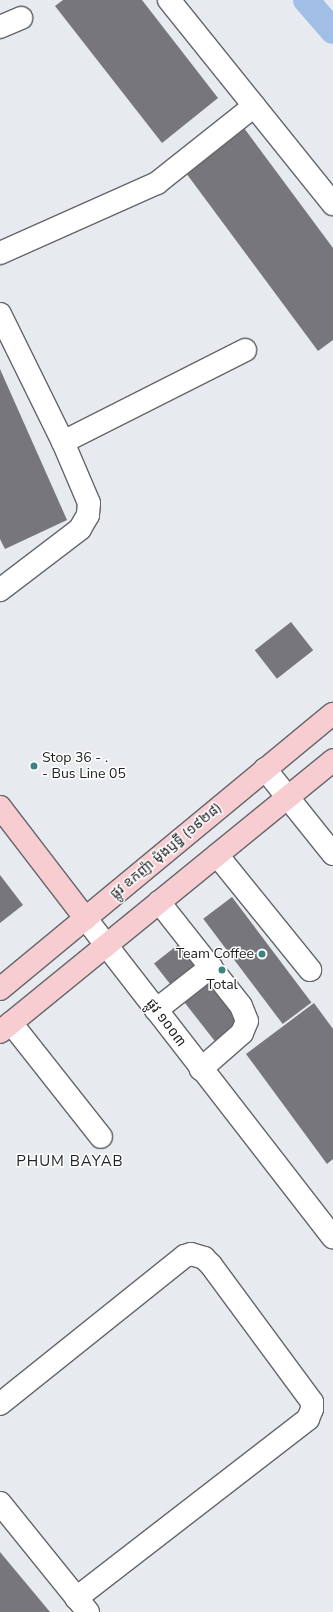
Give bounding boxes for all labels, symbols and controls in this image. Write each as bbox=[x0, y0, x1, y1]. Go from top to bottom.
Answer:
place label: Stop 36 - . - Bus Line 05 bbox=[42, 750, 126, 782]
marker: Stop 36 - . - Bus Line 05 bbox=[29, 761, 39, 771]
street label: ផ្លូវ ឧកញ៉ា ម៉ុងឫទ្ធី (១៩២៨) bbox=[107, 799, 225, 903]
place label: Team Coffee bbox=[176, 946, 254, 962]
marker: Team Coffee bbox=[257, 949, 267, 959]
marker: Total bbox=[217, 965, 227, 975]
place label: Total bbox=[206, 977, 238, 993]
street label: ផ្លូវ ១០០៣ bbox=[143, 996, 189, 1050]
district label: PHUM BAYAB bbox=[16, 1153, 124, 1171]

